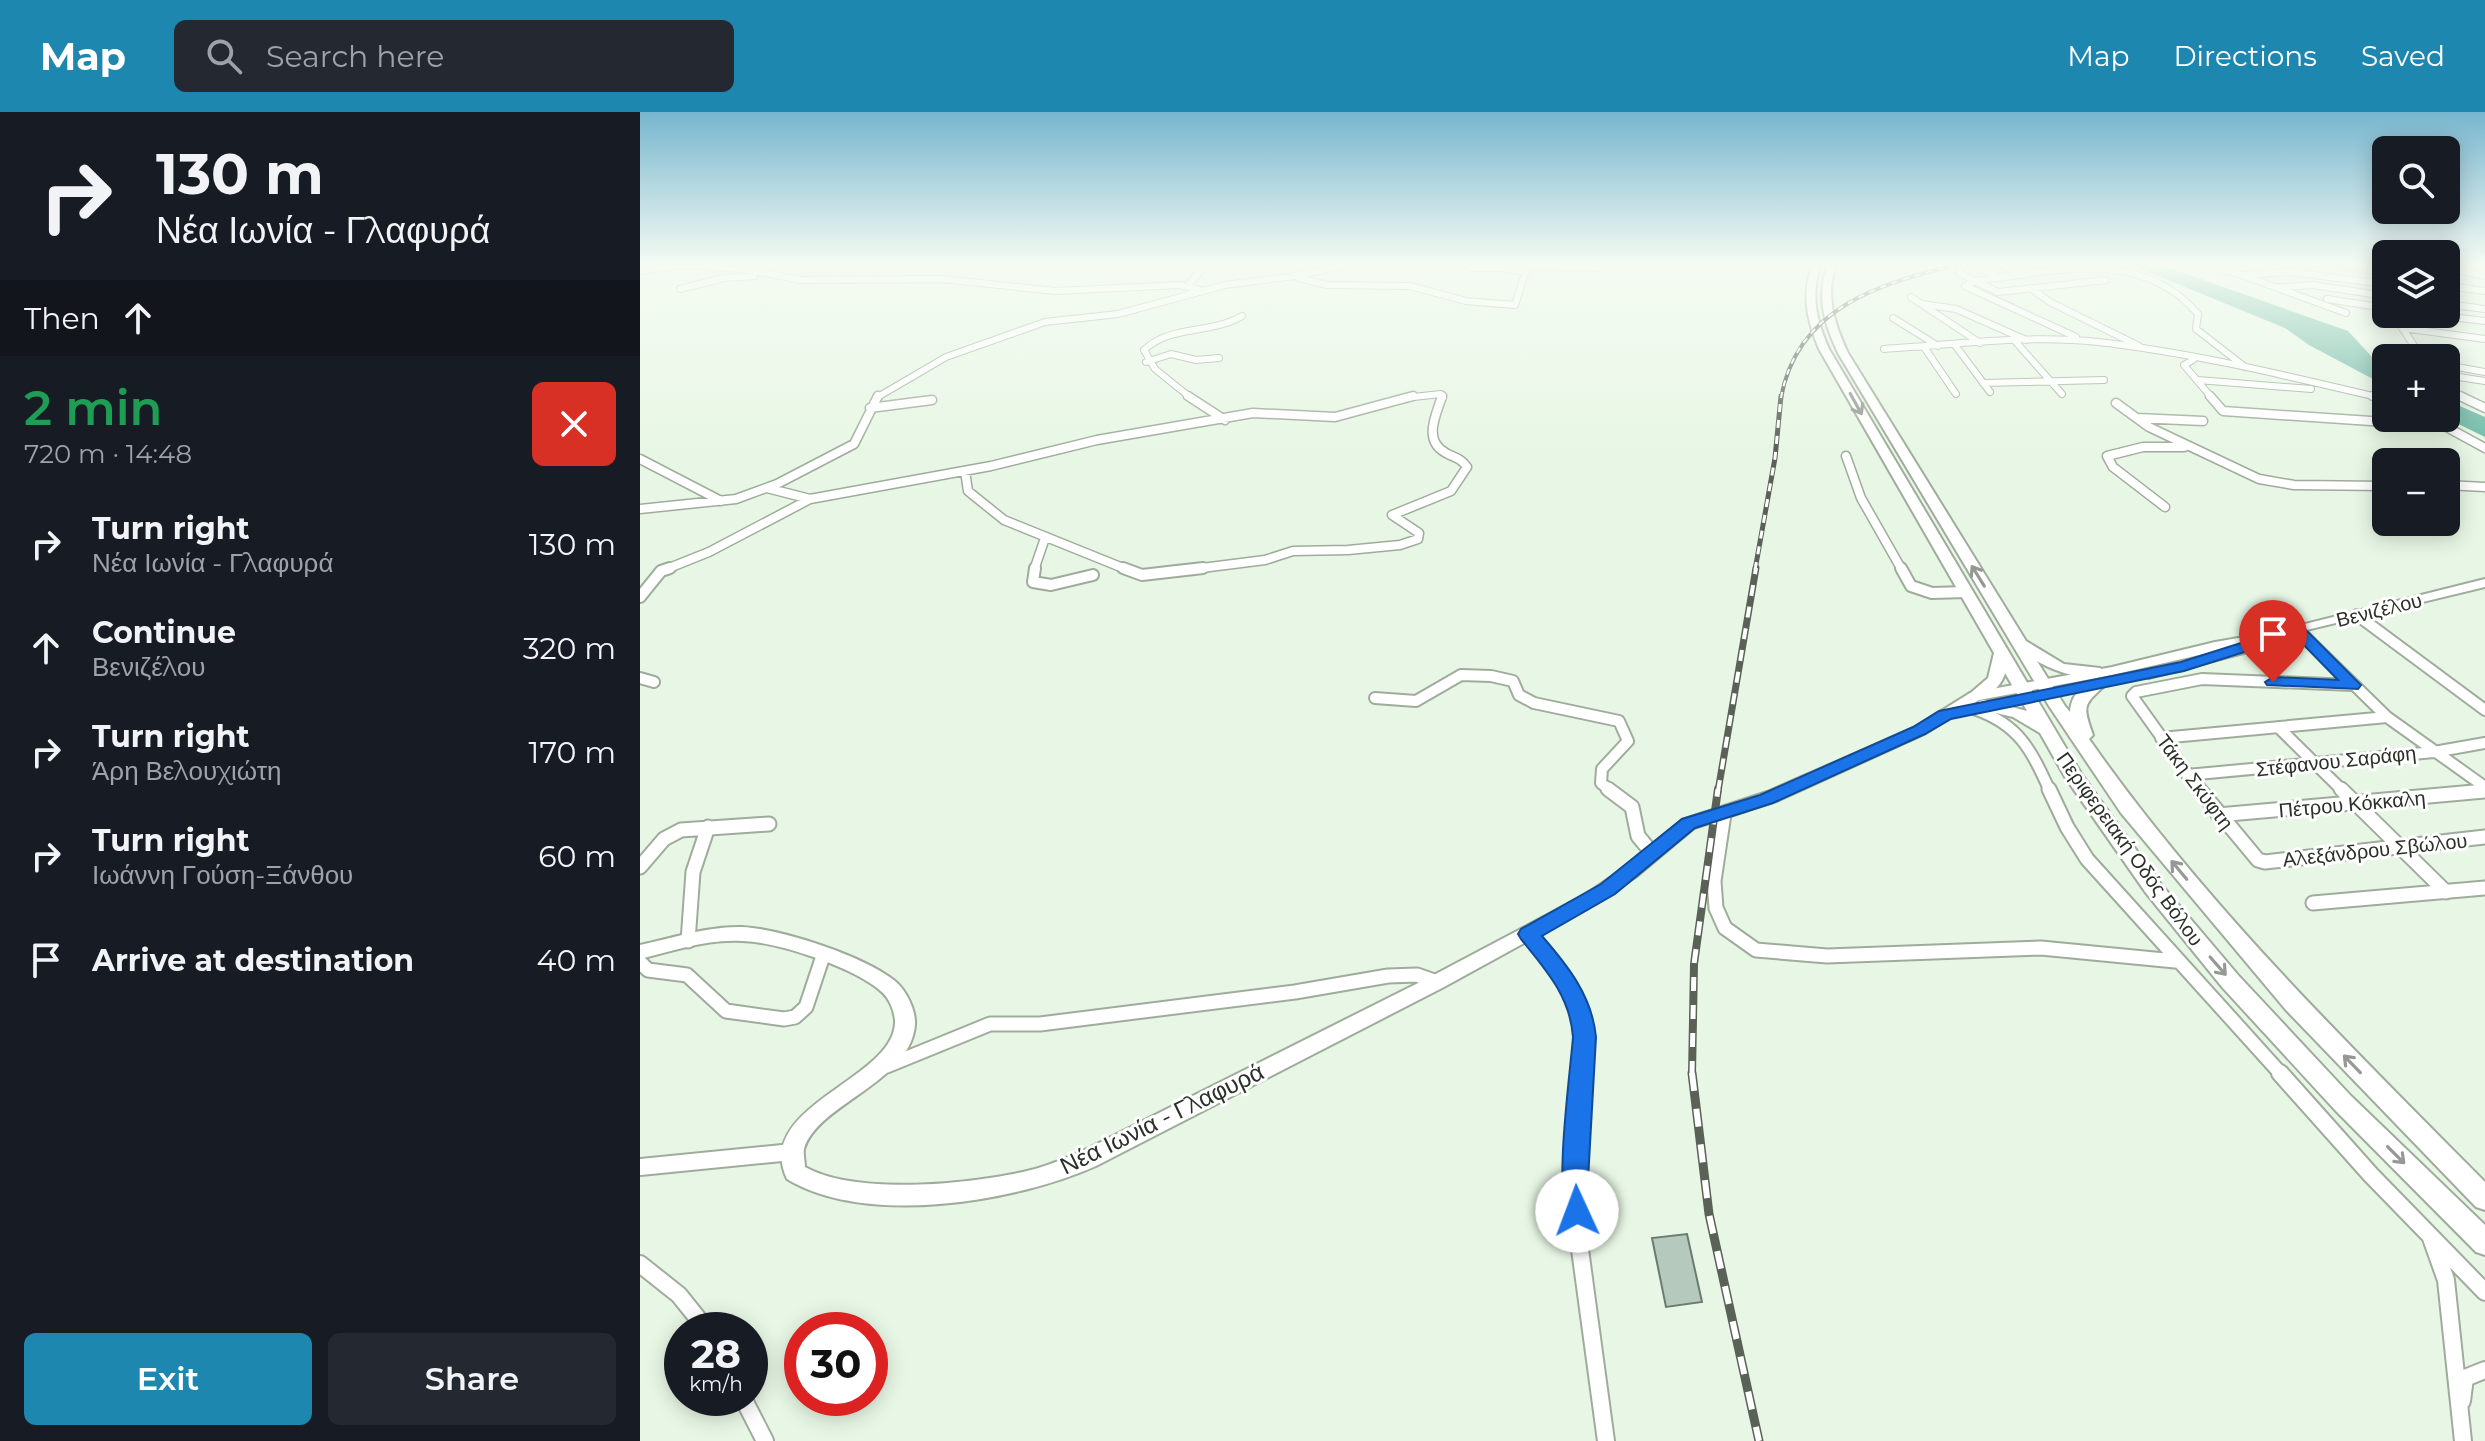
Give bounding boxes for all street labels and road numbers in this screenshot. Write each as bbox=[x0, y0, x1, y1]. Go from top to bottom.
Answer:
street label: Βενιζέλου bbox=[2334, 588, 2424, 632]
street label: Τάκη Σκύφτη bbox=[2151, 730, 2239, 834]
street label: Στέφανου Σαράφη bbox=[2255, 741, 2417, 781]
street label: Περιφερειακή Οδός Βόλου bbox=[2052, 747, 2208, 951]
street label: Πέτρου Κόκκαλη bbox=[2278, 786, 2426, 822]
street label: Αλεξάνδρου Σβώλου bbox=[2282, 828, 2468, 872]
street label: Νέα Ιωνία - Γλαφυρά bbox=[1055, 1057, 1268, 1180]

